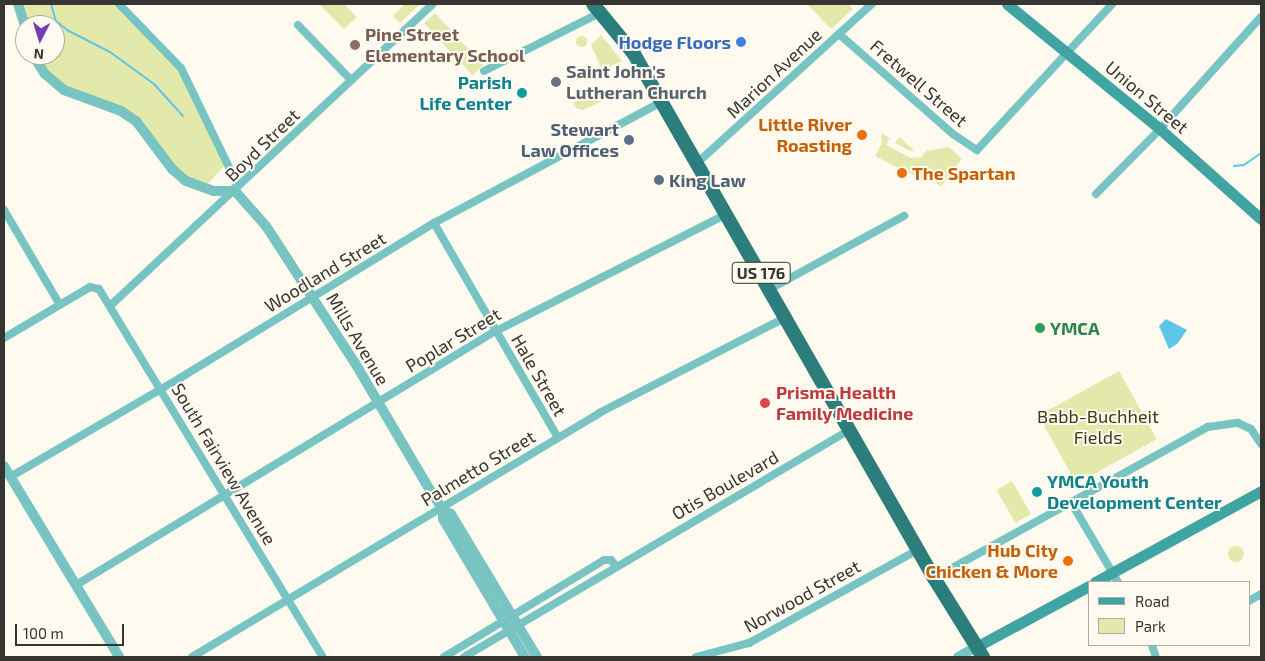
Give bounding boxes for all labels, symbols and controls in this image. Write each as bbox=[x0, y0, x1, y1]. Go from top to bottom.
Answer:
north arrow bbox=[15, 15, 65, 65]
street label: Marion Avenue bbox=[722, 23, 826, 123]
place label: Pine Street Elementary School bbox=[365, 24, 525, 66]
place label: Hodge Floors bbox=[618, 31, 731, 53]
street label: Fretwell Street bbox=[866, 35, 972, 131]
marker: Hodge Floors bbox=[735, 36, 747, 48]
marker: Pine Street Elementary School bbox=[349, 39, 361, 51]
text: N bbox=[33, 46, 45, 63]
street label: Union Street bbox=[1101, 56, 1193, 138]
place label: Saint John's Lutheran Church bbox=[566, 61, 707, 104]
place label: Parish Life Center bbox=[419, 72, 512, 115]
marker: Saint John's Lutheran Church bbox=[550, 76, 562, 88]
marker: Parish Life Center bbox=[516, 87, 528, 99]
street label: Boyd Street bbox=[220, 104, 304, 186]
place label: Little River Roasting bbox=[758, 114, 852, 156]
place label: Stewart Law Offices bbox=[520, 119, 619, 162]
marker: Little River Roasting bbox=[856, 129, 868, 141]
marker: Stewart Law Offices bbox=[623, 134, 635, 146]
place label: The Spartan bbox=[912, 162, 1015, 184]
marker: The Spartan bbox=[896, 167, 908, 179]
place label: King Law bbox=[669, 169, 746, 191]
marker: King Law bbox=[653, 174, 665, 186]
street label: Woodland Street bbox=[260, 227, 390, 317]
road number: US 176 bbox=[731, 260, 791, 286]
street label: Mills Avenue bbox=[322, 289, 394, 389]
street label: Poplar Street bbox=[401, 303, 505, 377]
place label: YMCA bbox=[1050, 317, 1100, 339]
marker: YMCA bbox=[1034, 322, 1046, 334]
street label: Hale Street bbox=[507, 330, 571, 420]
street label: South Fairview Avenue bbox=[167, 379, 281, 549]
place label: Prisma Health Family Medicine bbox=[776, 382, 914, 424]
marker: Prisma Health Family Medicine bbox=[758, 396, 772, 410]
park label: Babb-Buchheit Fields bbox=[1037, 406, 1159, 448]
street label: Palmetto Street bbox=[417, 425, 539, 511]
street label: Otis Boulevard bbox=[668, 446, 782, 524]
place label: YMCA Youth Development Center bbox=[1047, 471, 1222, 514]
marker: YMCA Youth Development Center bbox=[1031, 486, 1043, 498]
place label: Hub City Chicken & More bbox=[925, 540, 1058, 582]
street label: Norwood Street bbox=[740, 555, 864, 637]
marker: Hub City Chicken & More bbox=[1062, 555, 1074, 567]
legend bbox=[1088, 581, 1250, 646]
text: Road bbox=[1135, 592, 1170, 610]
scale bar bbox=[18, 614, 126, 646]
text: Park bbox=[1135, 617, 1166, 635]
text: 100 m bbox=[23, 624, 64, 642]

